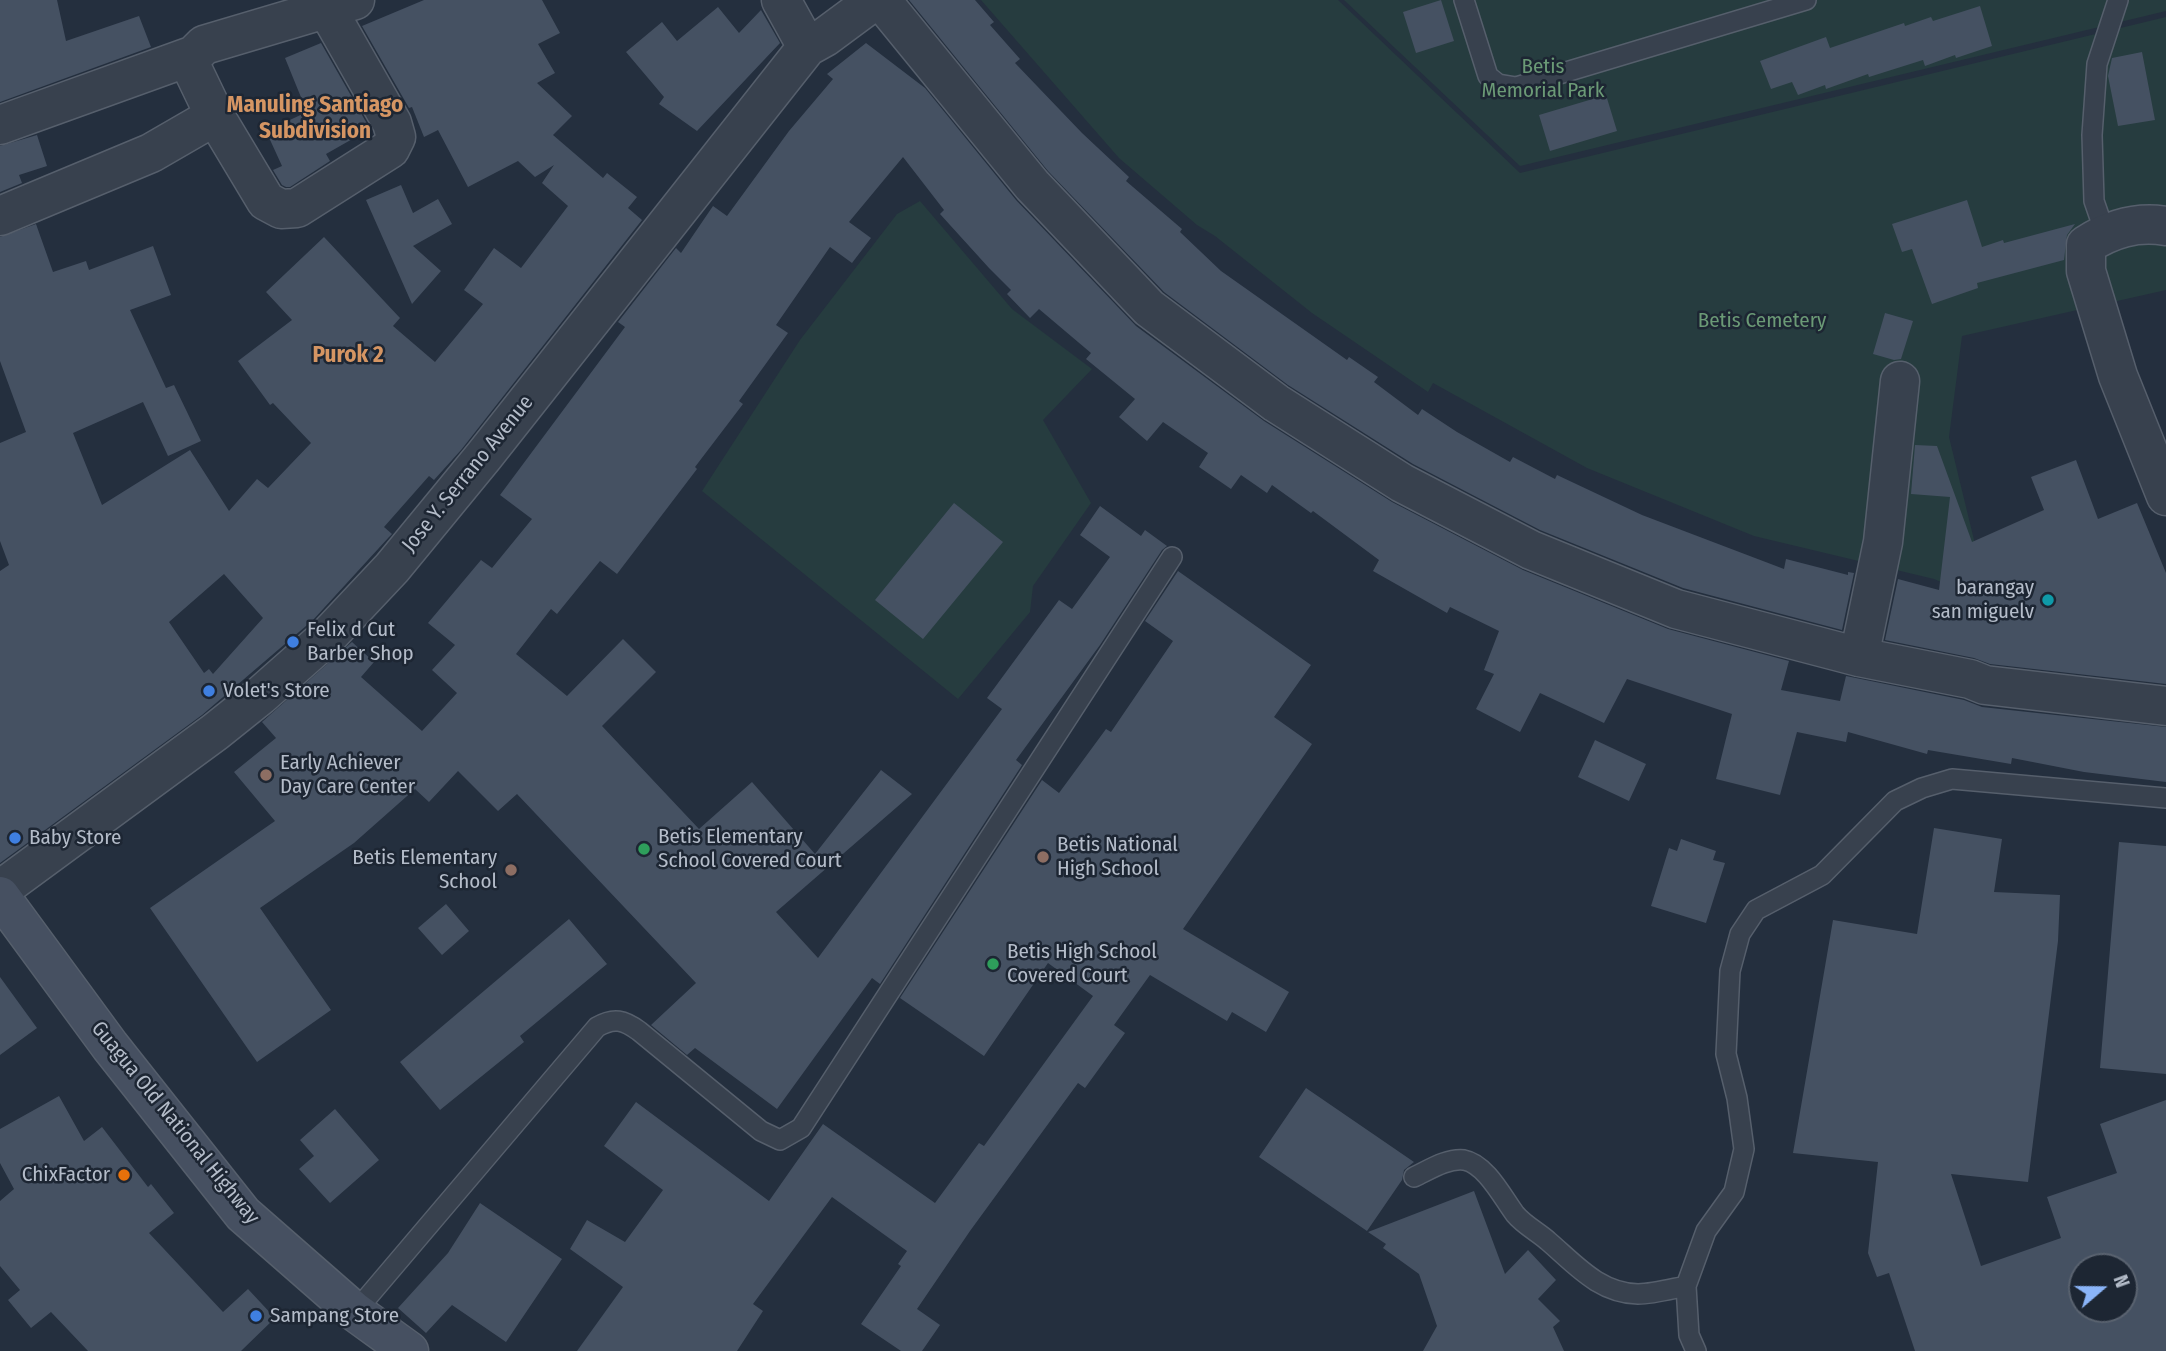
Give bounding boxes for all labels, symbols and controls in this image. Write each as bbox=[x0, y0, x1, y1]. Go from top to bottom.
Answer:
park label: Betis Memorial Park bbox=[1482, 54, 1604, 104]
district label: Manuling Santiago Subdivision bbox=[227, 92, 403, 146]
park label: Betis Cemetery bbox=[1698, 308, 1826, 334]
district label: Purok 2 bbox=[312, 342, 384, 370]
street label: Jose Y. Serrano Avenue bbox=[397, 391, 539, 557]
place label: barangay san miguelv bbox=[1932, 575, 2034, 625]
marker: barangay san miguelv bbox=[2040, 592, 2056, 608]
place label: Felix d Cut Barber Shop bbox=[307, 617, 414, 667]
marker: Felix d Cut Barber Shop bbox=[285, 634, 301, 650]
place label: Volet's Store bbox=[223, 678, 330, 704]
marker: Volet's Store bbox=[201, 683, 217, 699]
place label: Early Achiever Day Care Center bbox=[280, 750, 415, 800]
marker: Early Achiever Day Care Center bbox=[258, 767, 274, 783]
place label: Betis Elementary School Covered Court bbox=[658, 824, 842, 874]
place label: Baby Store bbox=[29, 825, 121, 851]
marker: Baby Store bbox=[7, 830, 23, 846]
place label: Betis National High School bbox=[1057, 832, 1178, 882]
marker: Betis Elementary School Covered Court bbox=[636, 841, 652, 857]
place label: Betis Elementary School bbox=[352, 845, 497, 895]
marker: Betis National High School bbox=[1035, 849, 1051, 865]
marker: Betis Elementary School bbox=[503, 862, 519, 878]
place label: Betis High School Covered Court bbox=[1007, 939, 1157, 989]
marker: Betis High School Covered Court bbox=[985, 956, 1001, 972]
street label: Guagua Old National Highway bbox=[85, 1017, 265, 1229]
place label: ChixFactor bbox=[22, 1162, 110, 1188]
marker: ChixFactor bbox=[116, 1167, 132, 1183]
north arrow bbox=[2068, 1253, 2138, 1323]
text: N bbox=[2109, 1272, 2134, 1291]
place label: Sampang Store bbox=[270, 1303, 399, 1329]
marker: Sampang Store bbox=[248, 1308, 264, 1324]

